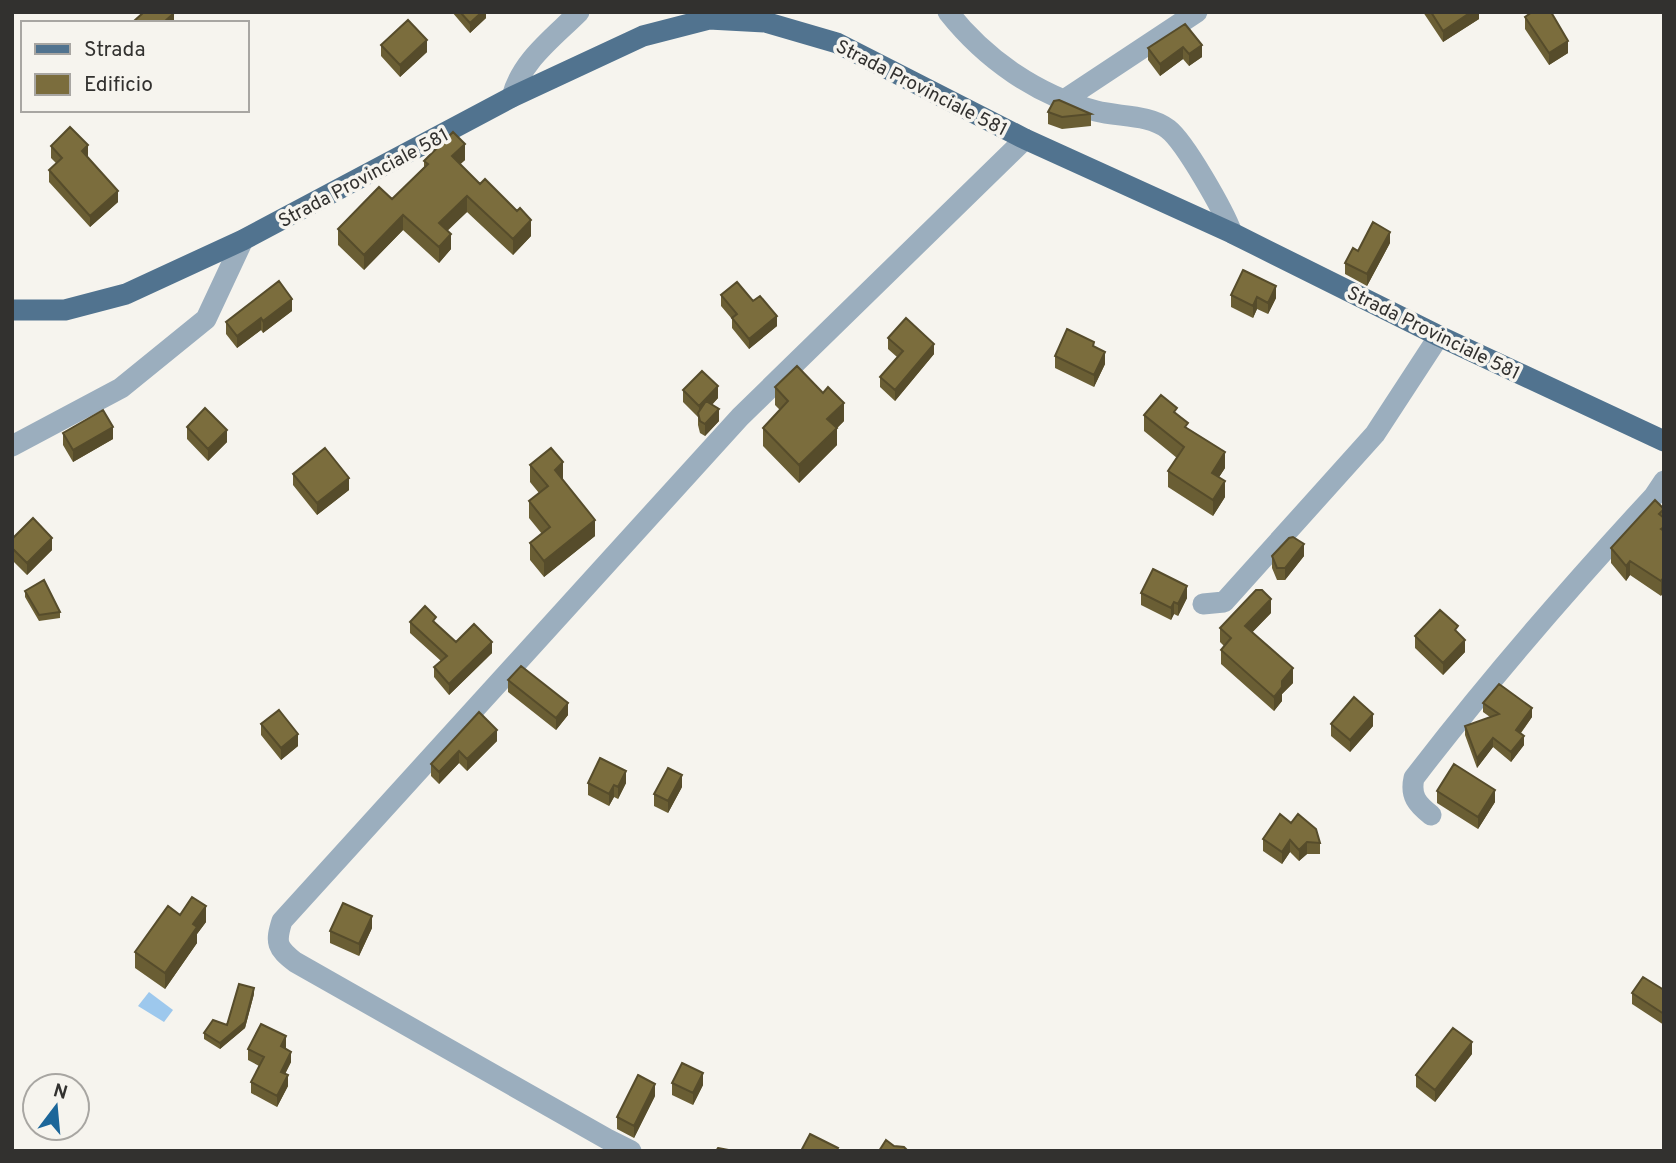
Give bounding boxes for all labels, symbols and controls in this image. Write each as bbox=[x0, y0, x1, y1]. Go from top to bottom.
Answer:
legend bbox=[21, 21, 248, 112]
street label: Strada Provinciale 581 bbox=[831, 35, 1011, 142]
text: Strada bbox=[84, 37, 145, 64]
text: Edificio bbox=[84, 72, 153, 99]
street label: Strada Provinciale 581 bbox=[275, 124, 453, 234]
street label: Strada Provinciale 581 bbox=[1343, 281, 1524, 386]
north arrow bbox=[21, 1072, 91, 1142]
text: N bbox=[50, 1079, 70, 1106]

